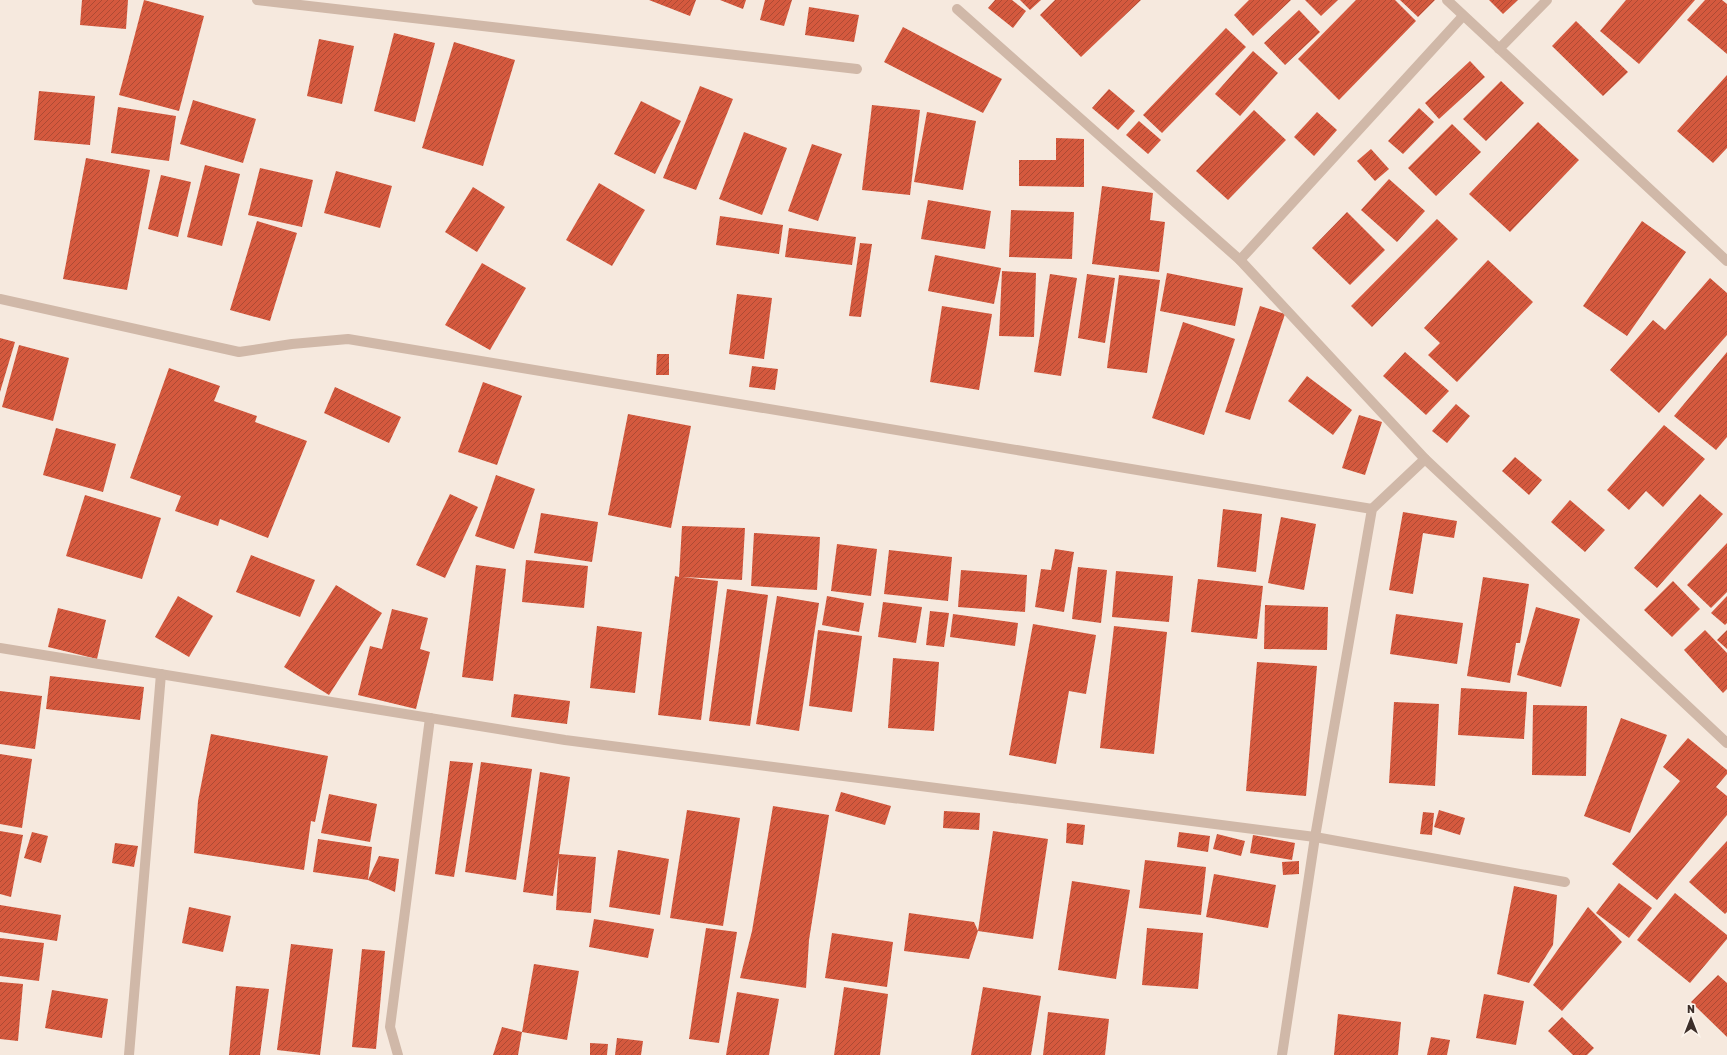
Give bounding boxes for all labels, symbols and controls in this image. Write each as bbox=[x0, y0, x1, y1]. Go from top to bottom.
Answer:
north arrow bbox=[1671, 999, 1711, 1039]
text: N bbox=[1687, 1003, 1695, 1016]

